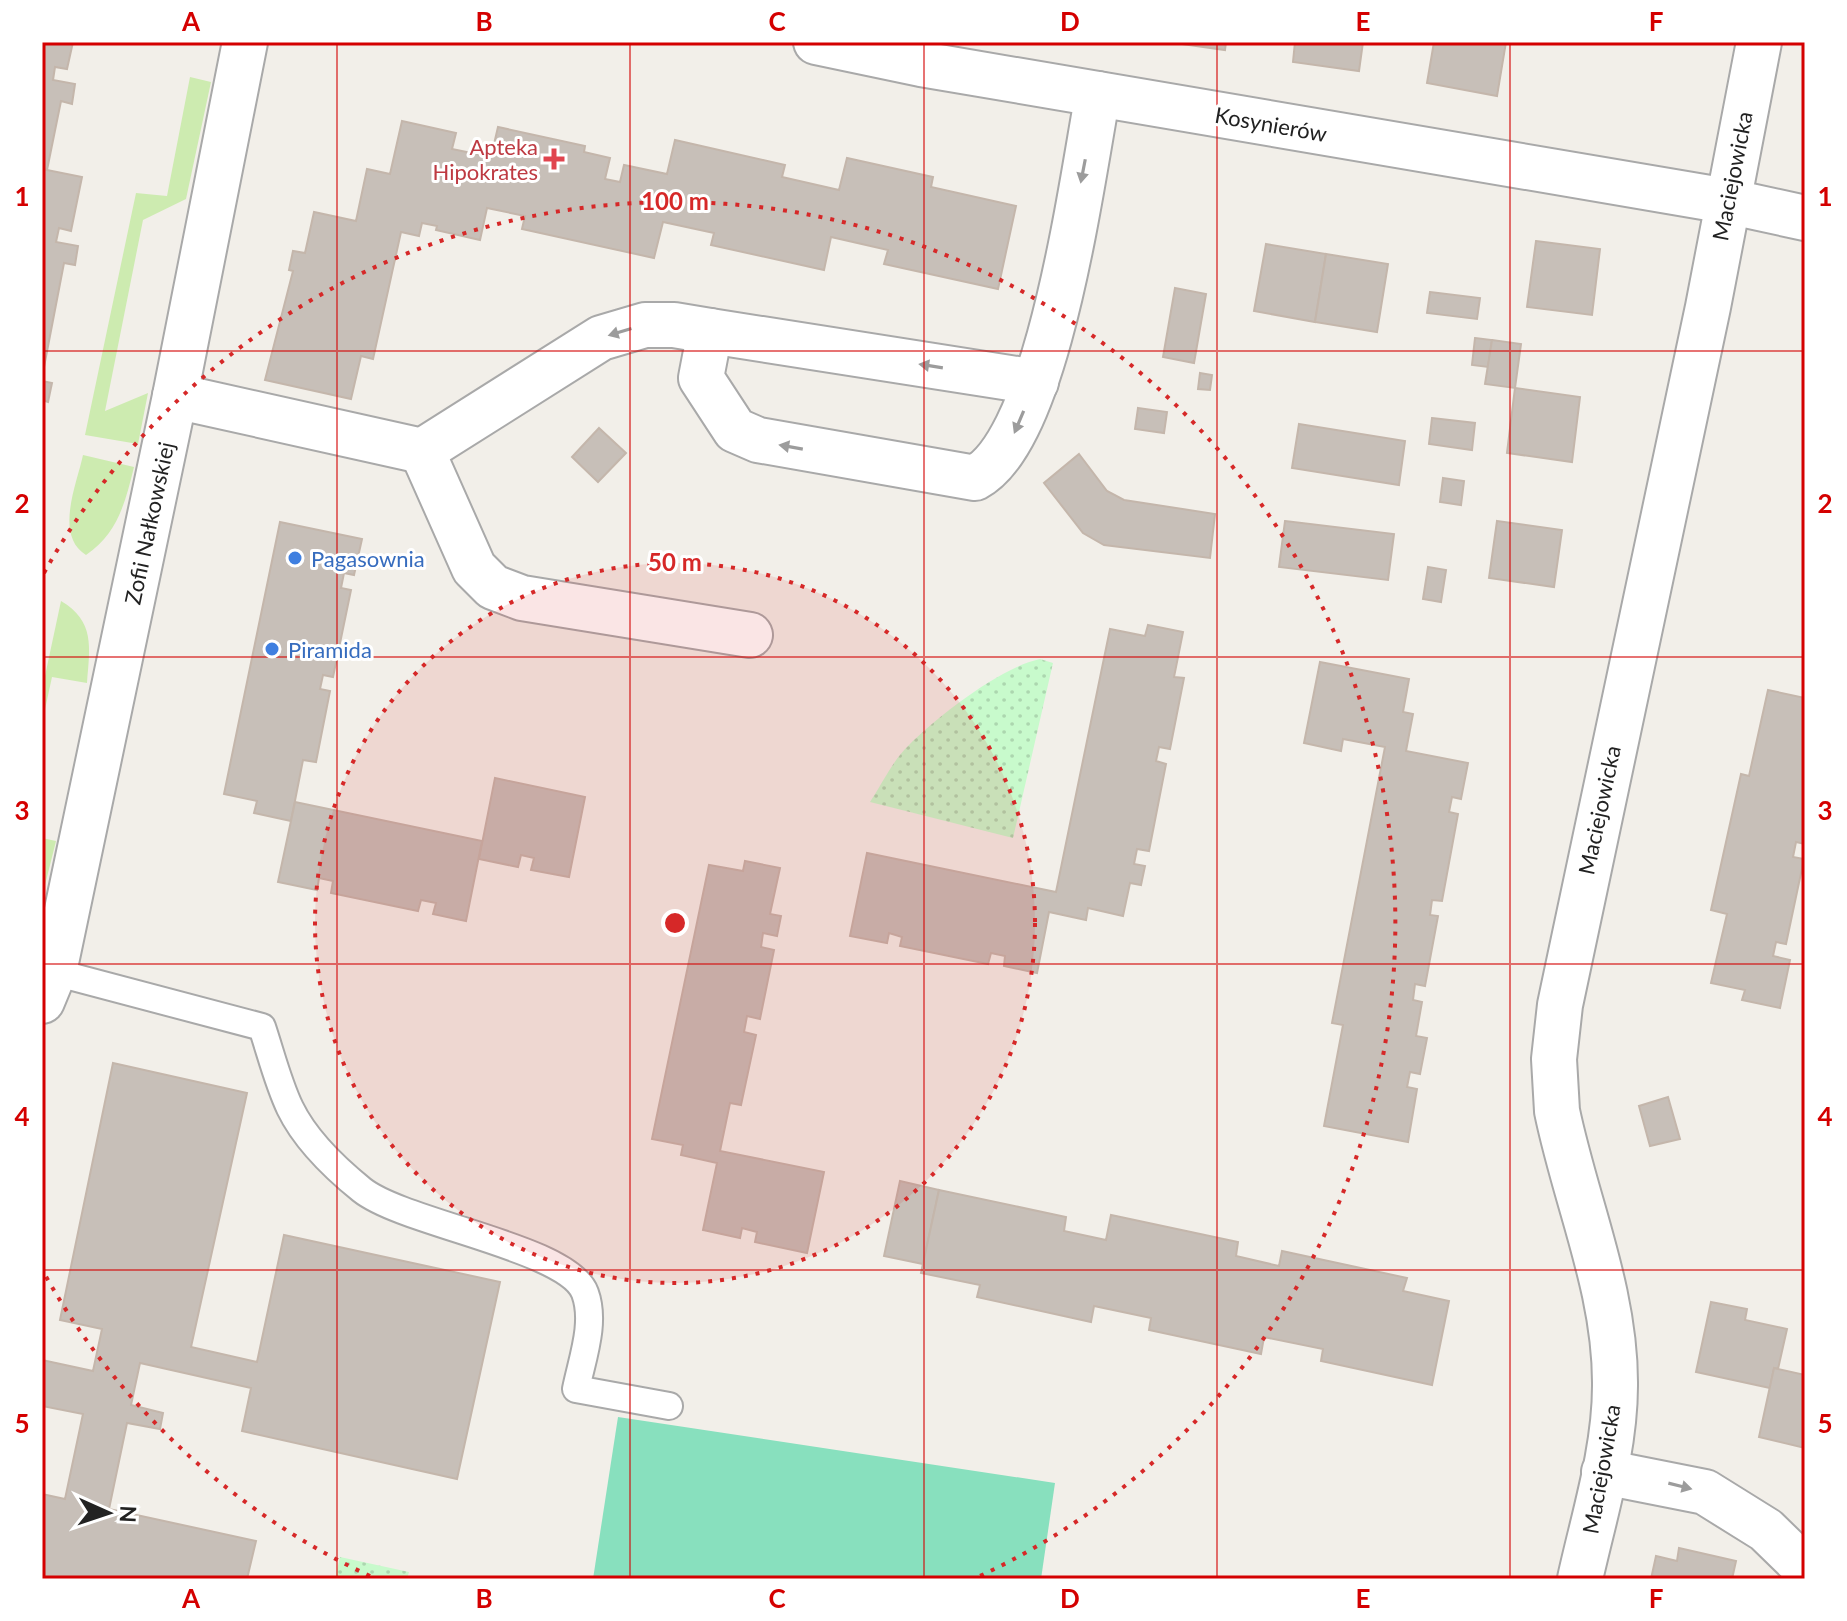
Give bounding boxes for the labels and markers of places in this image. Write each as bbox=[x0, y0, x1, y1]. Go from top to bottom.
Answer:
place label: Apteka Hipokrates bbox=[433, 133, 538, 185]
marker: Apteka Hipokrates bbox=[545, 150, 563, 168]
place label: Pagasownia bbox=[311, 545, 425, 572]
marker: Pagasownia bbox=[286, 549, 304, 567]
place label: Piramida bbox=[288, 636, 372, 663]
marker: Piramida bbox=[263, 640, 281, 658]
centre of rings bbox=[661, 909, 689, 937]

